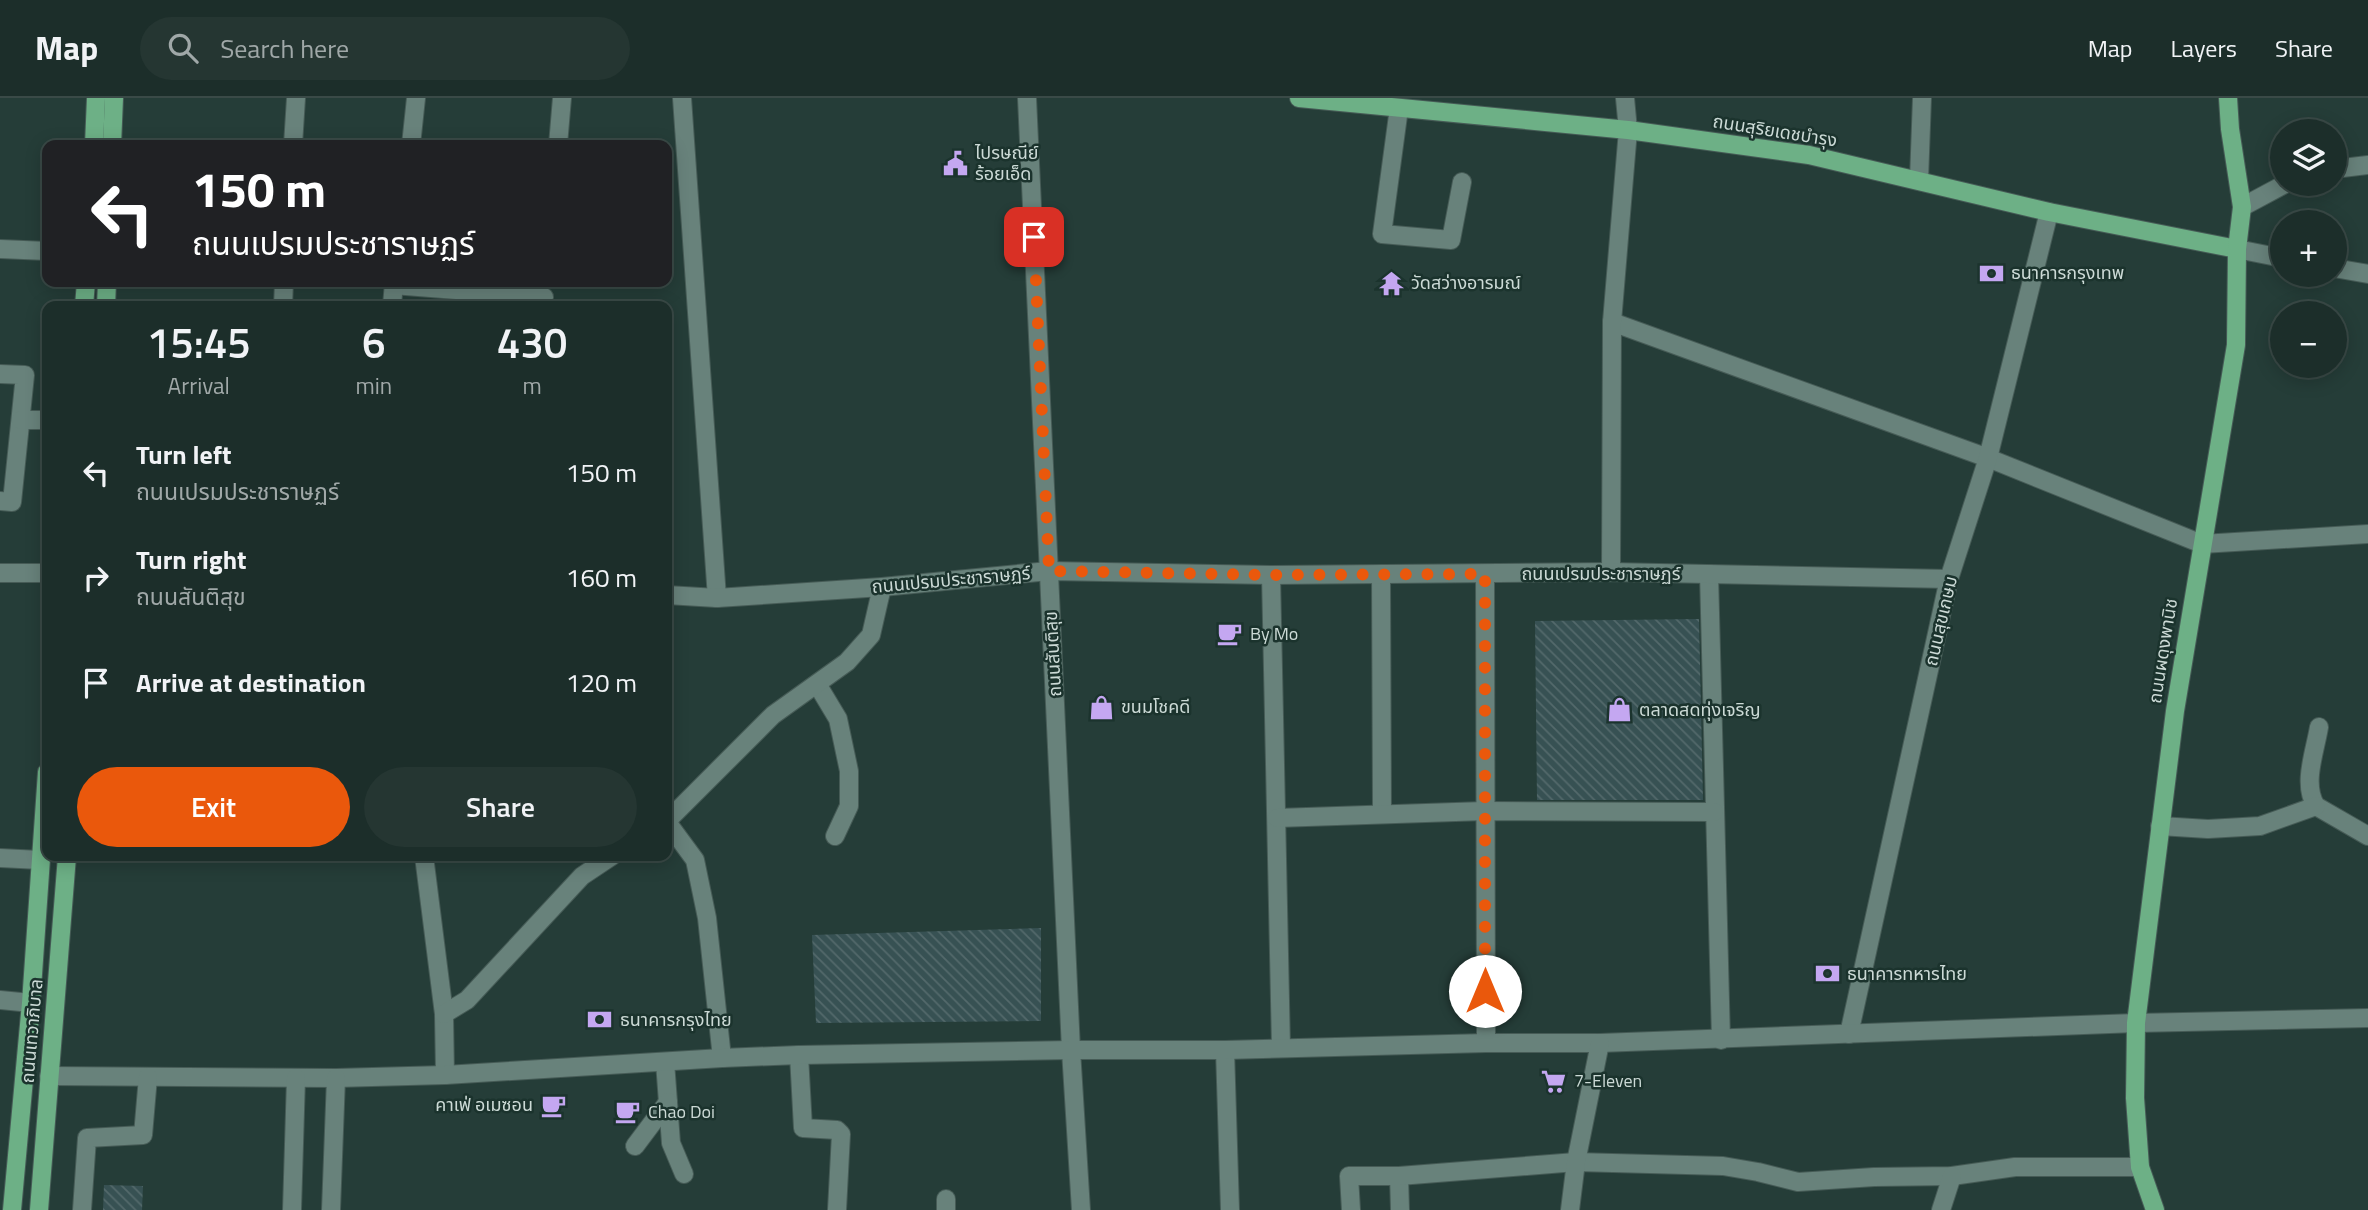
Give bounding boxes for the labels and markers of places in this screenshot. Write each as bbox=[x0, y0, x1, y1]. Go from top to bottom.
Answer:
place label: ไปรษณีย์ ร้อยเอ็ด bbox=[974, 139, 1039, 187]
public building icon: ไปรษณีย์ ร้อยเอ็ด bbox=[941, 149, 969, 177]
pin bbox=[1004, 207, 1064, 267]
bank icon: ธนาคารกรุงเทพ bbox=[1977, 259, 2005, 287]
place label: ธนาคารกรุงเทพ bbox=[2011, 259, 2124, 286]
temple icon: วัดสว่างอารมณ์ bbox=[1377, 269, 1405, 297]
place label: วัดสว่างอารมณ์ bbox=[1411, 269, 1521, 296]
cafe icon: By Mo bbox=[1216, 620, 1244, 648]
place label: By Mo bbox=[1250, 620, 1298, 647]
shop icon: ขนมโชคดี bbox=[1087, 693, 1115, 721]
place label: ขนมโชคดี bbox=[1121, 693, 1190, 720]
shop icon: ตลาดสดทุ่งเจริญ bbox=[1605, 696, 1633, 724]
place label: ตลาดสดทุ่งเจริญ bbox=[1639, 696, 1761, 723]
bank icon: ธนาคารทหารไทย bbox=[1813, 960, 1841, 988]
place label: ธนาคารทหารไทย bbox=[1847, 960, 1967, 987]
bank icon: ธนาคารกรุงไทย bbox=[586, 1006, 614, 1034]
place label: ธนาคารกรุงไทย bbox=[620, 1006, 732, 1033]
supermarket icon: 7-Eleven bbox=[1540, 1067, 1568, 1095]
place label: 7-Eleven bbox=[1574, 1067, 1642, 1094]
place label: คาเฟ่ อเมซอน bbox=[435, 1091, 533, 1118]
cafe icon: คาเฟ่ อเมซอน bbox=[539, 1091, 567, 1119]
cafe icon: Chao Doi bbox=[614, 1098, 642, 1126]
place label: Chao Doi bbox=[648, 1098, 715, 1125]

